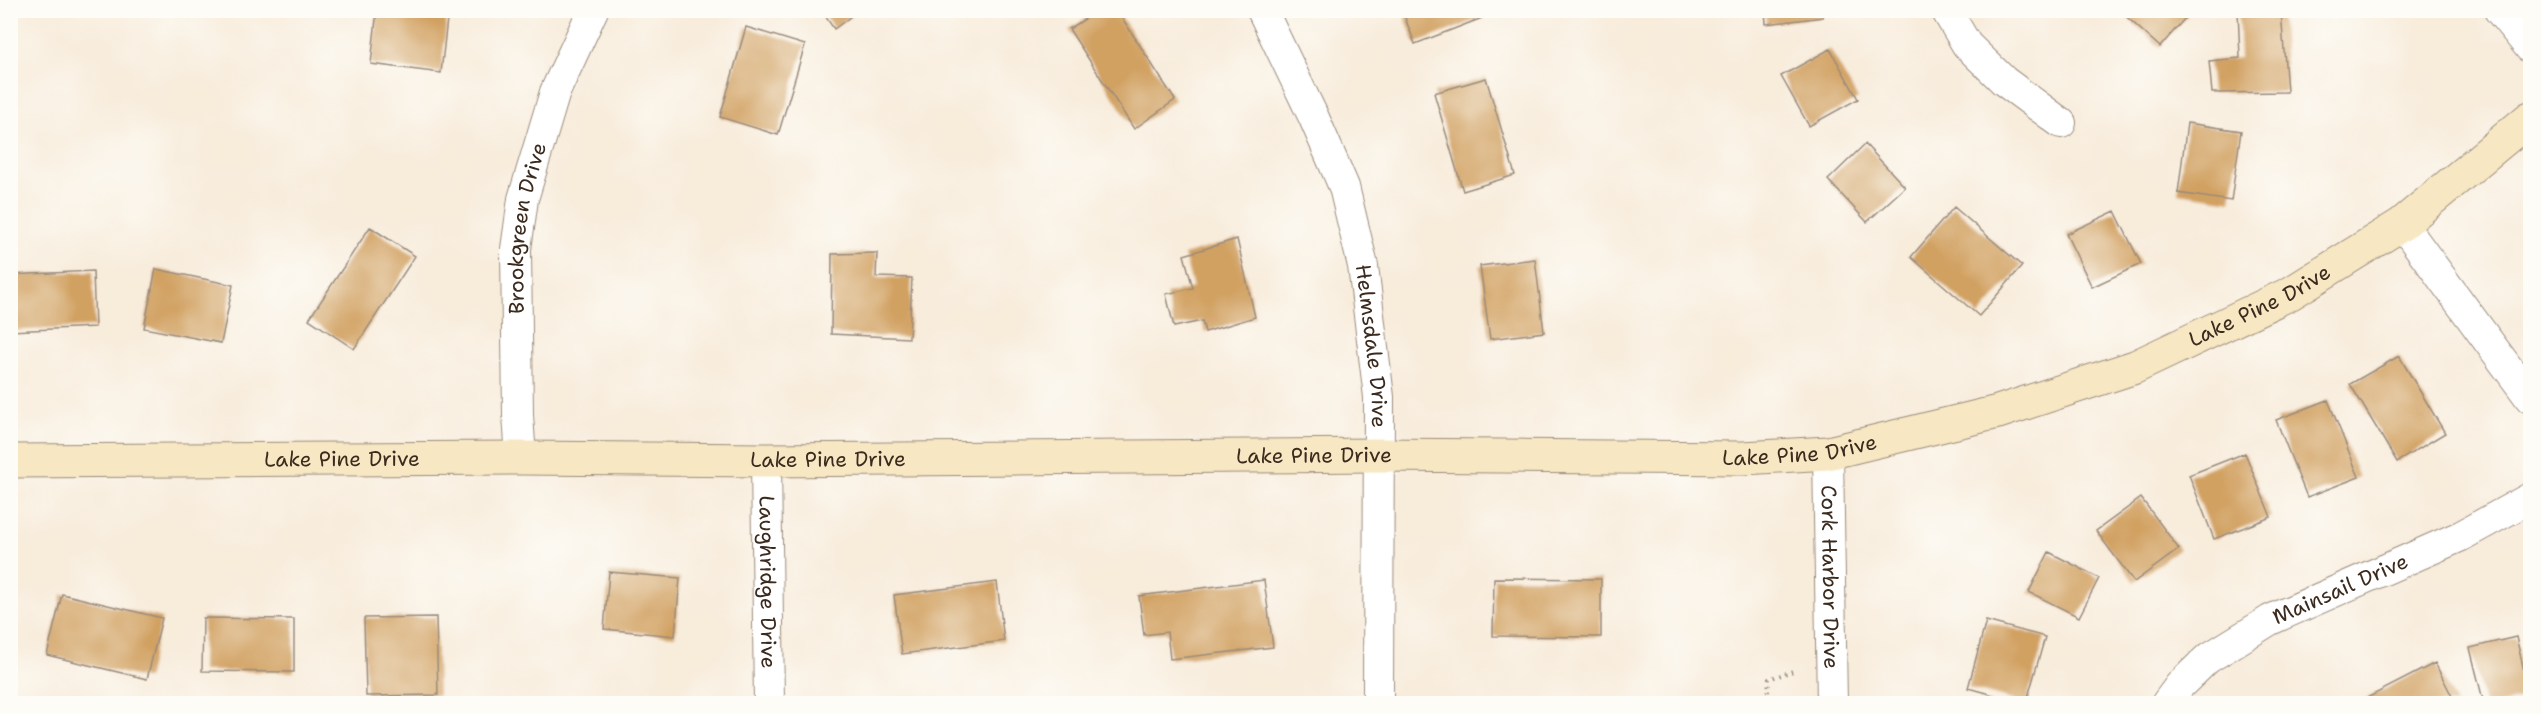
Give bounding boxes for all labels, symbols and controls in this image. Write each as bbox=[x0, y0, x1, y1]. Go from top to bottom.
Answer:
street label: Brookgreen Drive bbox=[502, 139, 553, 314]
street label: Lake Pine Drive bbox=[2184, 258, 2336, 354]
street label: Helmsdale Drive bbox=[1349, 263, 1393, 428]
street label: Lake Pine Drive bbox=[1722, 428, 1880, 472]
street label: Lake Pine Drive bbox=[1236, 441, 1392, 470]
street label: Lake Pine Drive bbox=[264, 445, 420, 474]
street label: Lake Pine Drive bbox=[750, 445, 906, 474]
street label: Cork Harbor Drive bbox=[1815, 485, 1845, 669]
street label: Laughridge Drive bbox=[752, 495, 783, 669]
street label: Mainsail Drive bbox=[2268, 547, 2413, 631]

